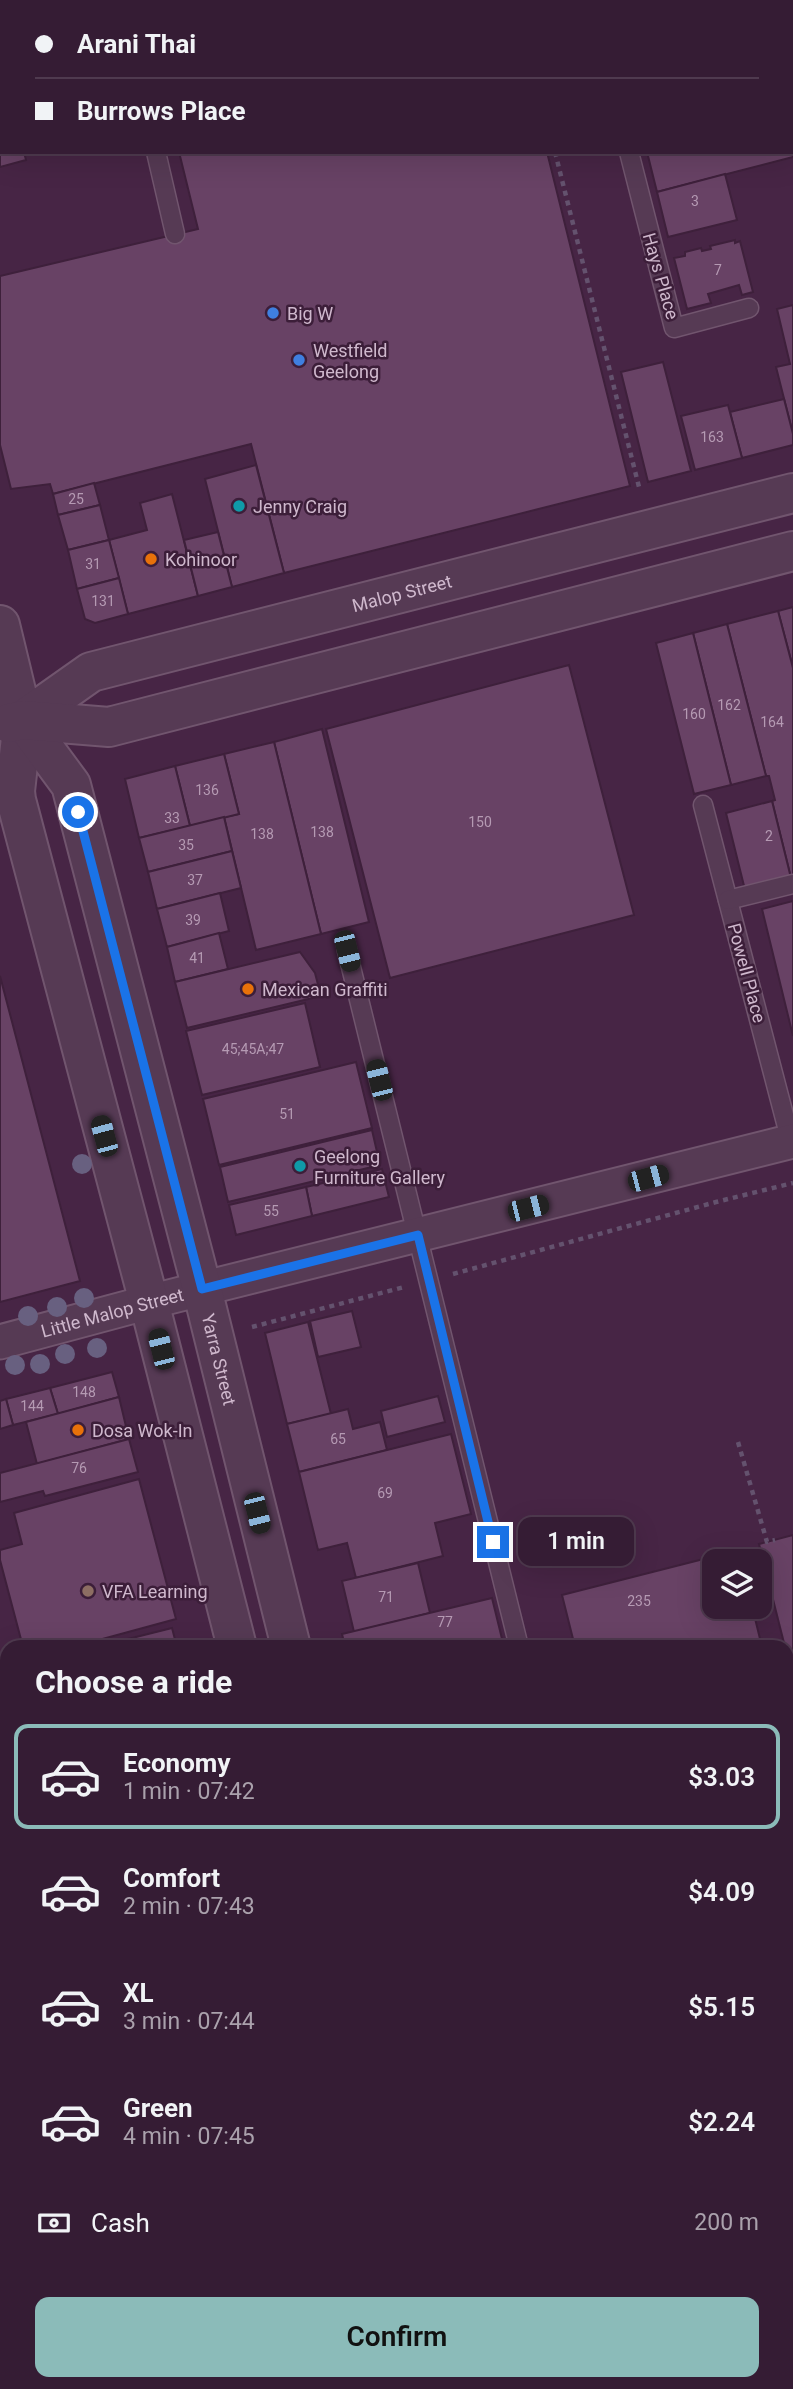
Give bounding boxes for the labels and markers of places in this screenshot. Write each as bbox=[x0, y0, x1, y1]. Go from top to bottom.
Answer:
place label: Big W bbox=[287, 303, 333, 324]
marker: Big W bbox=[265, 305, 281, 321]
place label: Westfield Geelong bbox=[313, 340, 387, 382]
marker: Westfield Geelong bbox=[291, 352, 307, 368]
place label: Jenny Craig bbox=[253, 496, 347, 517]
marker: Jenny Craig bbox=[231, 498, 247, 514]
place label: Kohinoor bbox=[165, 549, 237, 570]
marker: Kohinoor bbox=[143, 551, 159, 567]
place label: Mexican Graffiti bbox=[262, 979, 388, 1000]
marker: Mexican Graffiti bbox=[240, 981, 256, 997]
place label: Geelong Furniture Gallery bbox=[314, 1146, 445, 1188]
marker: Geelong Furniture Gallery bbox=[292, 1158, 308, 1174]
place label: Dosa Wok-In bbox=[92, 1420, 193, 1441]
marker: Dosa Wok-In bbox=[70, 1422, 86, 1438]
place label: VFA Learning bbox=[102, 1581, 208, 1602]
marker: VFA Learning bbox=[80, 1583, 96, 1599]

